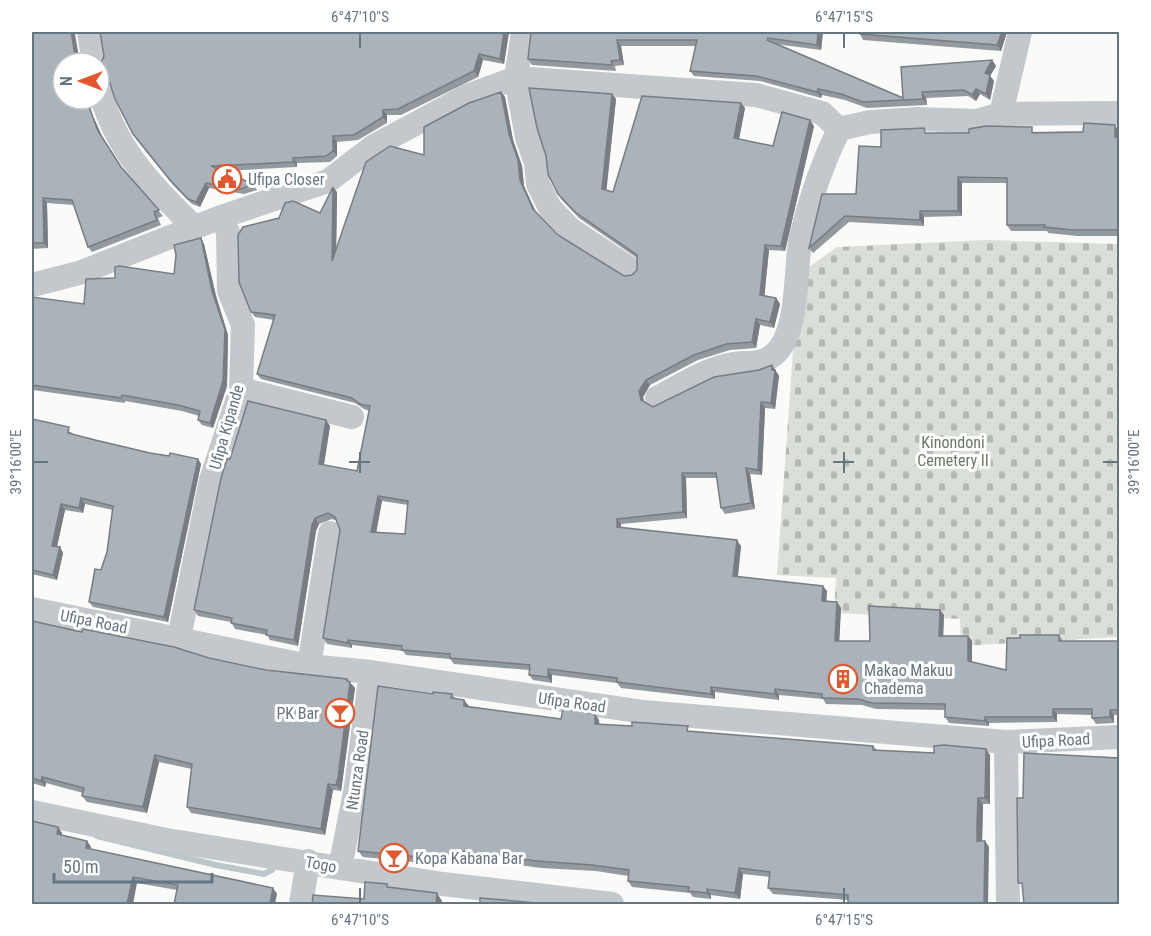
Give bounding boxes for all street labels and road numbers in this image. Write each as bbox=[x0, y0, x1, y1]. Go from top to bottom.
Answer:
street label: Ufipa Kipande bbox=[205, 383, 248, 472]
street label: Ufipa Road bbox=[59, 606, 129, 637]
street label: Ufipa Road bbox=[537, 688, 607, 717]
street label: Ntunza Road bbox=[342, 729, 373, 811]
street label: Ufipa Road bbox=[1021, 729, 1091, 752]
street label: Togo bbox=[304, 852, 338, 877]

